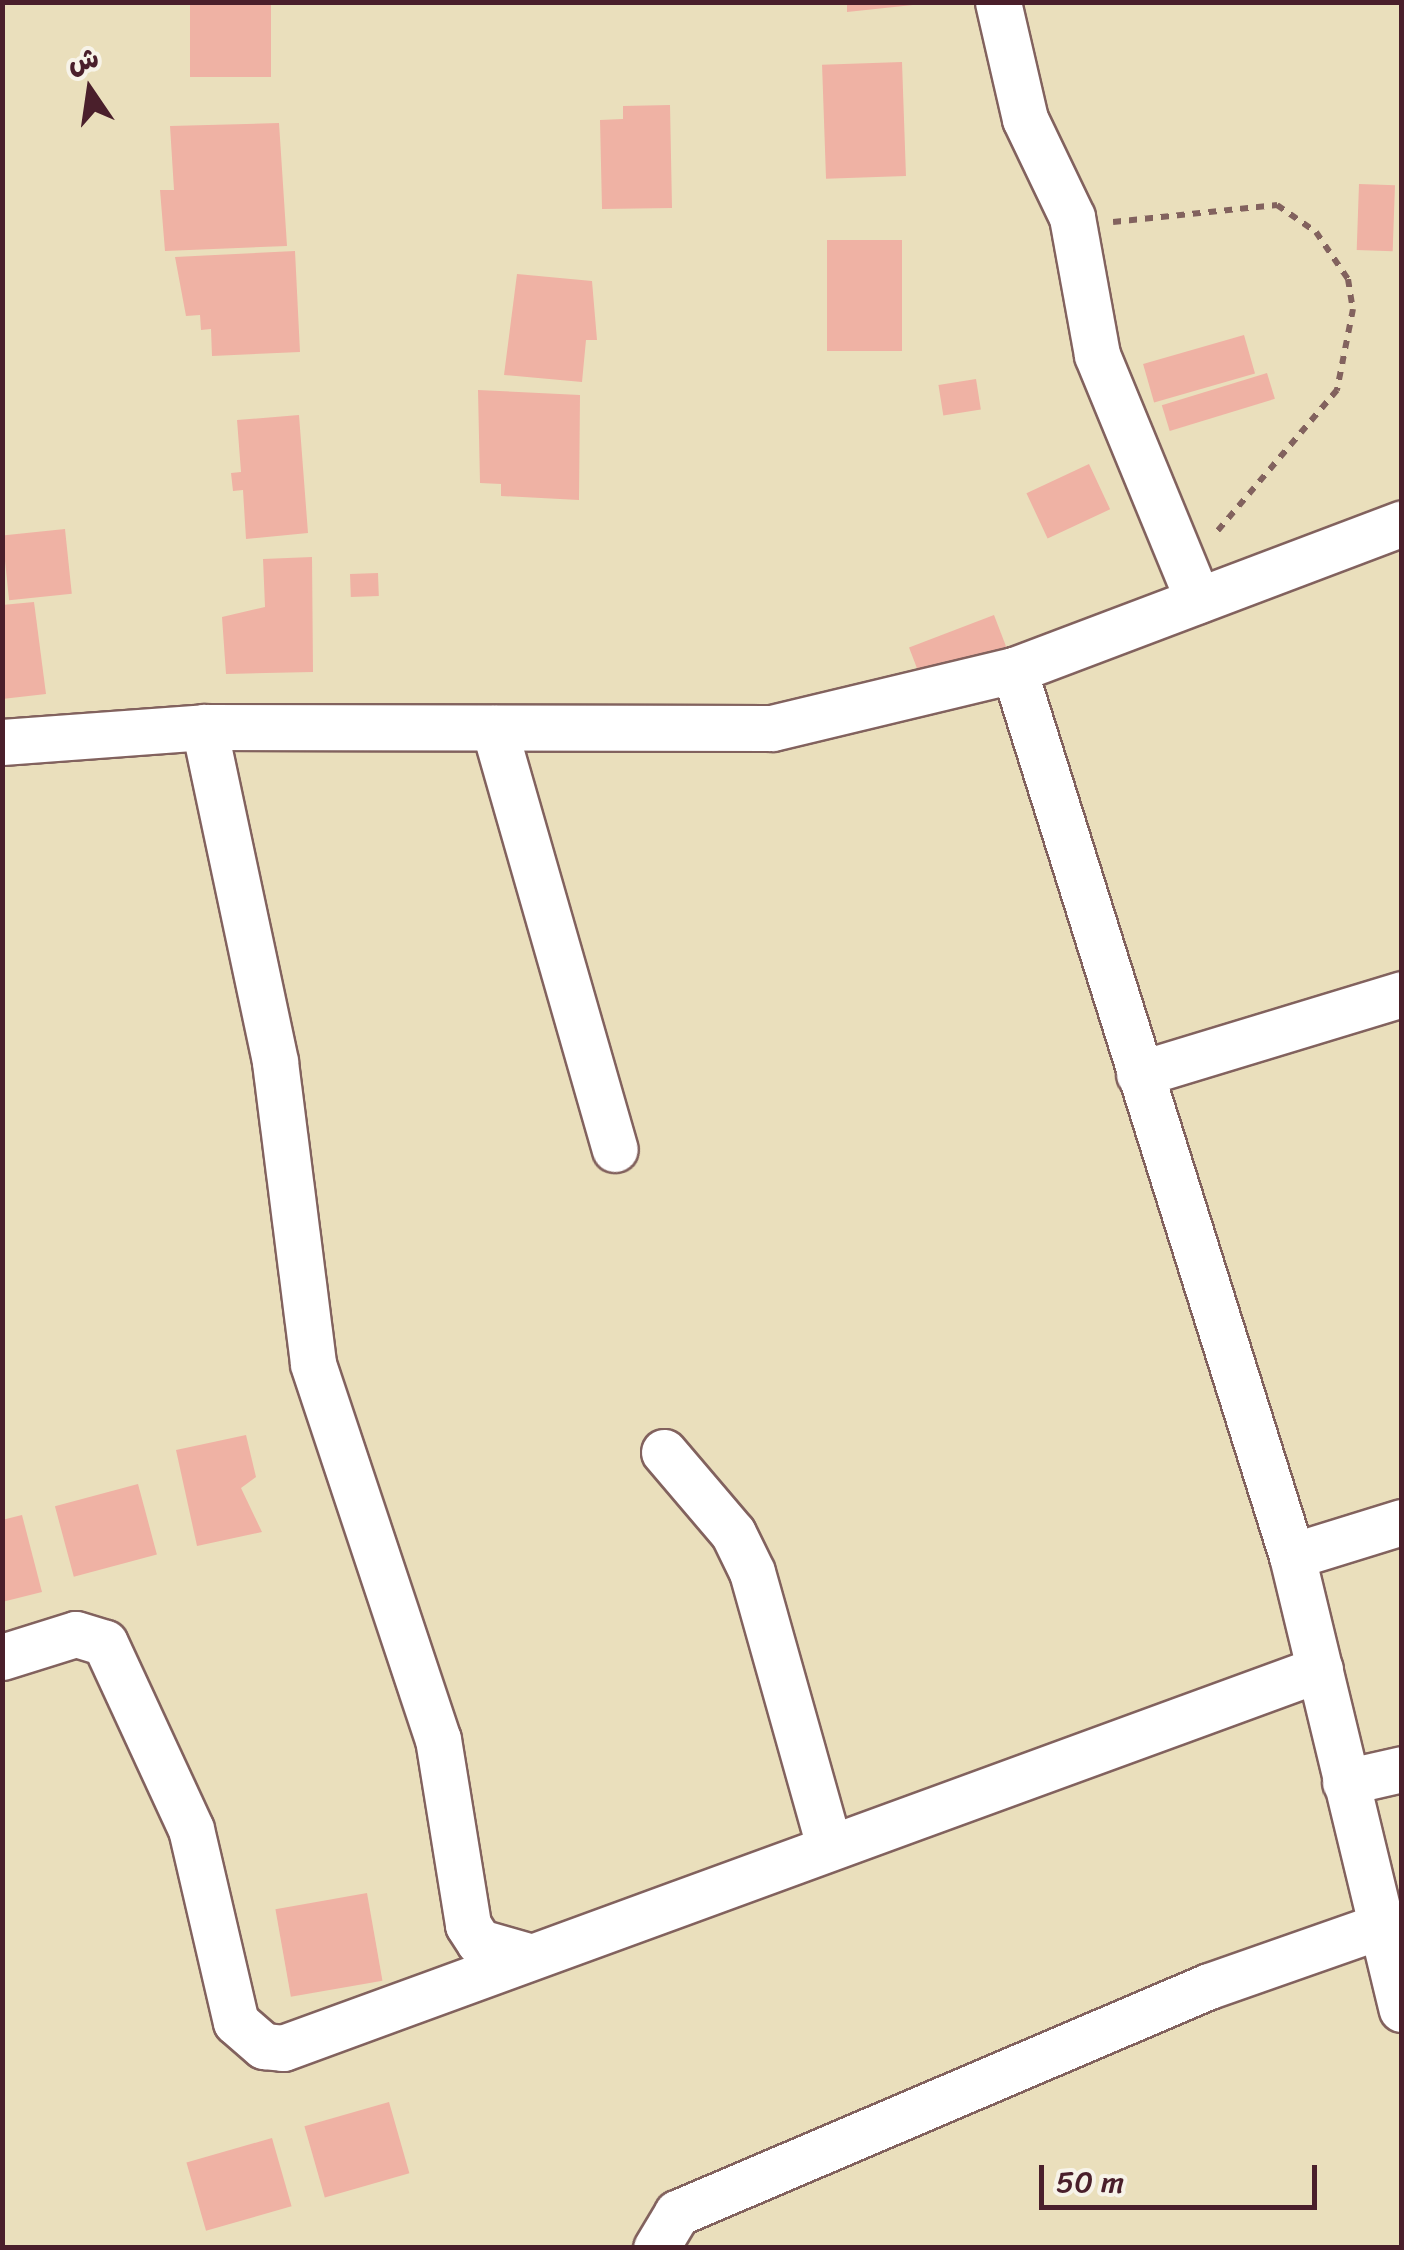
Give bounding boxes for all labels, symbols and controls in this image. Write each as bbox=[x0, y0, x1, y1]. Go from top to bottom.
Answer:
text: ش bbox=[63, 33, 104, 88]
north arrow bbox=[40, 40, 140, 140]
scale bar bbox=[1044, 2145, 1322, 2207]
text: 50 m bbox=[1056, 2155, 1124, 2209]

